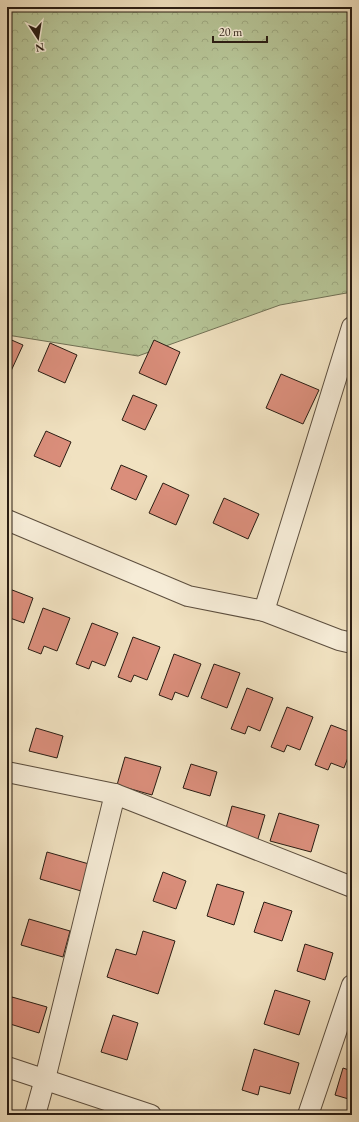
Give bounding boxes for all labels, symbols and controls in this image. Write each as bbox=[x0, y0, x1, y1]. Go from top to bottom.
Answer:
north arrow bbox=[18, 18, 58, 58]
scale bar bbox=[213, 18, 267, 44]
text: 20 m bbox=[219, 24, 243, 40]
text: N bbox=[34, 40, 46, 56]

